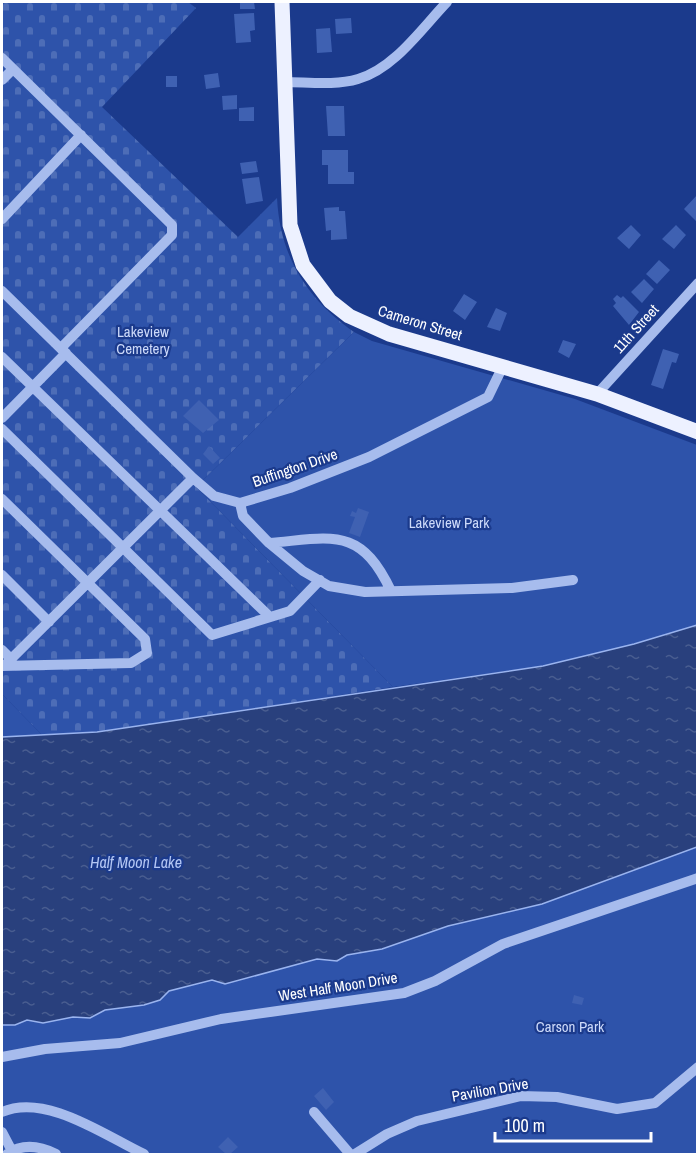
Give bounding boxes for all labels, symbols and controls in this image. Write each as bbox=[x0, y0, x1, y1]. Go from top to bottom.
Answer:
street label: 11th Street bbox=[608, 299, 664, 358]
street label: Cameron Street bbox=[376, 300, 465, 345]
park label: Lakeview Cemetery bbox=[116, 321, 171, 359]
street label: Buffington Drive bbox=[249, 443, 340, 492]
park label: Lakeview Park bbox=[409, 512, 490, 533]
water label: Half Moon Lake bbox=[90, 851, 182, 873]
street label: West Half Moon Drive bbox=[277, 967, 399, 1006]
park label: Carson Park bbox=[536, 1016, 605, 1037]
street label: Pavilion Drive bbox=[450, 1072, 530, 1107]
scale bar bbox=[495, 1105, 651, 1143]
text: 100 m bbox=[504, 1113, 545, 1138]

